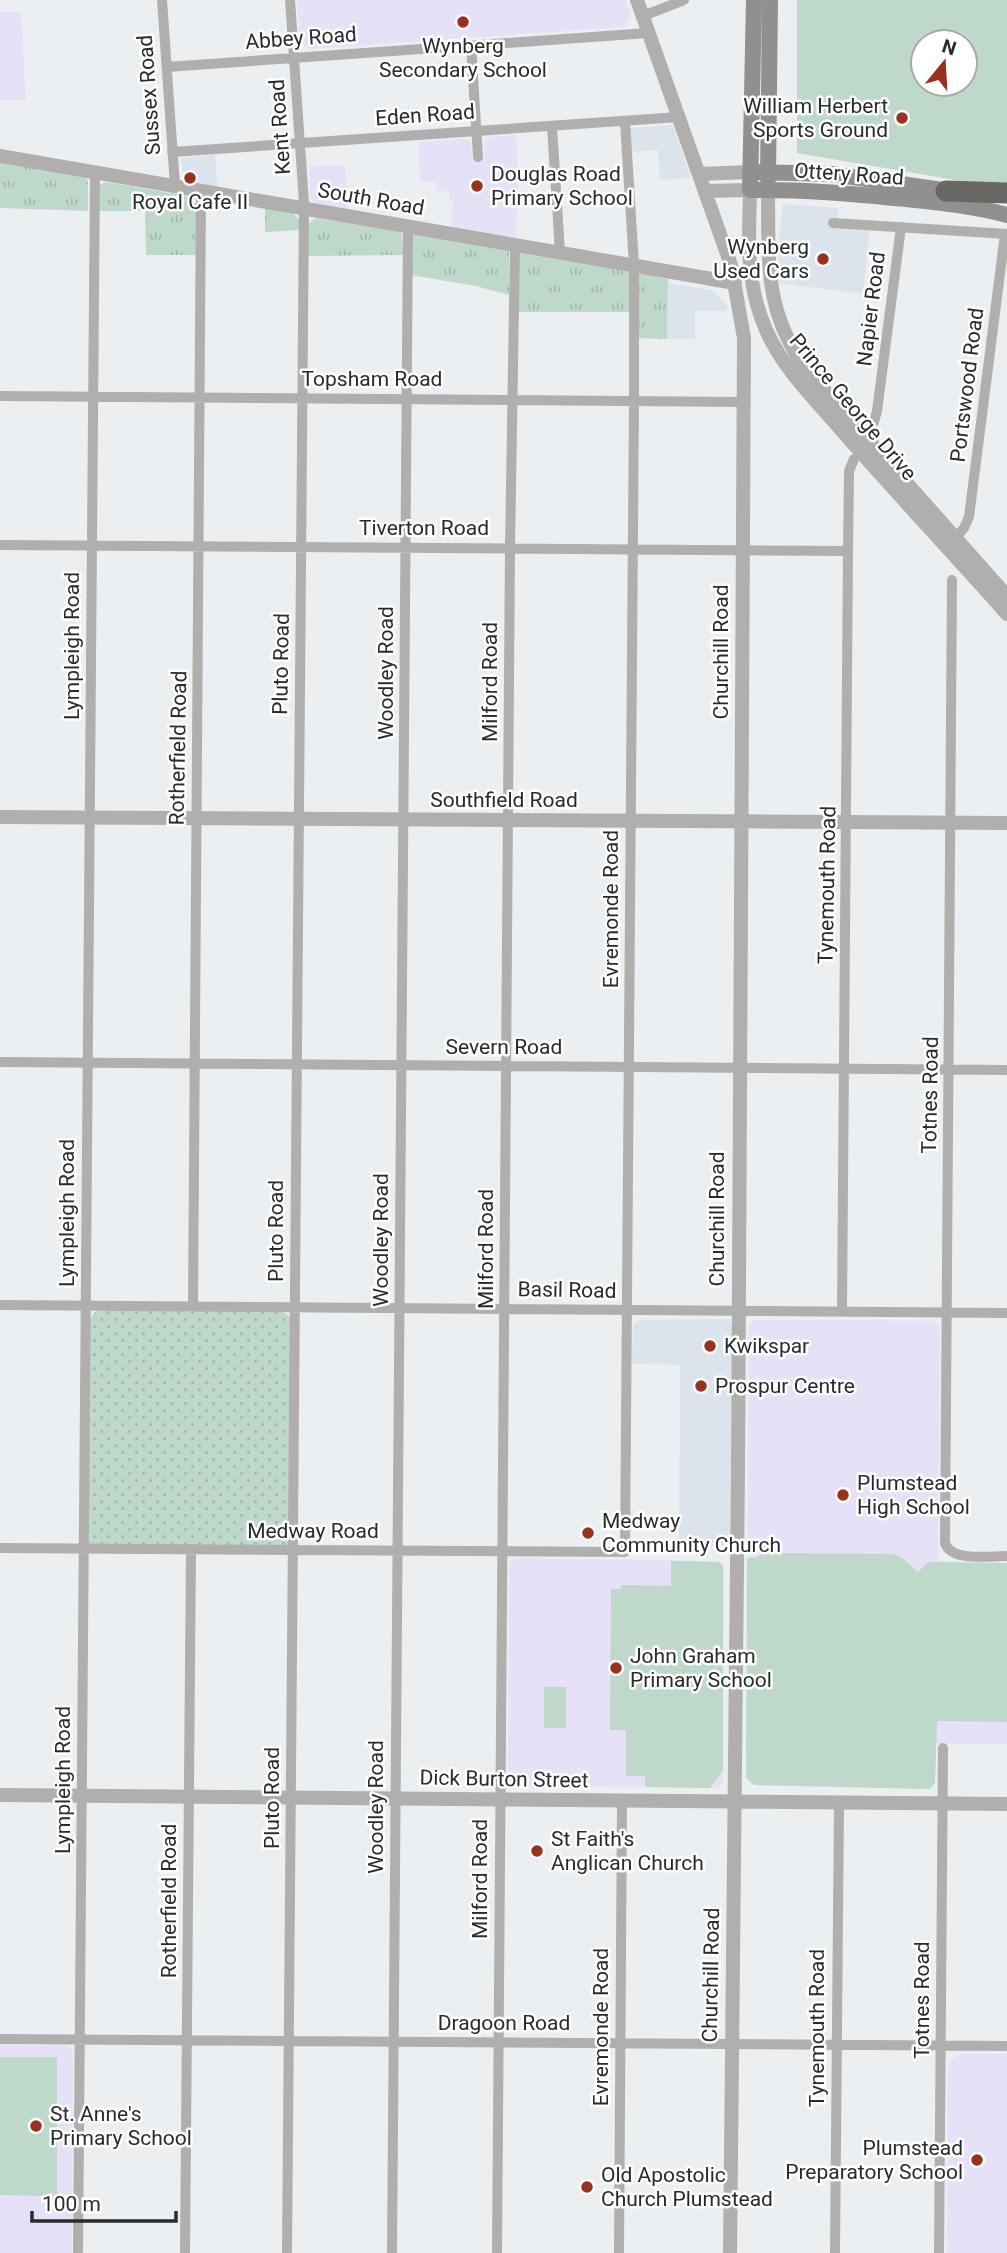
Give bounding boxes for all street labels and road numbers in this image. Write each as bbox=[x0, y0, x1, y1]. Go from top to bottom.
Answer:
street label: Abbey Road bbox=[244, 22, 358, 54]
street label: Sussex Road bbox=[133, 34, 165, 156]
street label: Kent Road bbox=[265, 78, 295, 176]
street label: Eden Road bbox=[374, 100, 476, 130]
street label: Ottery Road bbox=[793, 158, 905, 190]
street label: South Road bbox=[316, 178, 426, 220]
street label: Napier Road bbox=[852, 250, 890, 368]
street label: Portswood Road bbox=[946, 306, 988, 464]
street label: Prince George Drive bbox=[785, 329, 921, 485]
street label: Topsham Road bbox=[302, 367, 442, 391]
street label: Tiverton Road bbox=[359, 516, 489, 540]
street label: Lympleigh Road bbox=[60, 572, 84, 720]
street label: Churchill Road bbox=[709, 584, 733, 720]
street label: Woodley Road bbox=[374, 606, 398, 740]
street label: Pluto Road bbox=[268, 613, 294, 715]
street label: Milford Road bbox=[478, 622, 502, 742]
street label: Rotherfield Road bbox=[165, 670, 191, 826]
street label: Southfield Road bbox=[430, 788, 578, 812]
street label: Tynemouth Road bbox=[814, 806, 840, 964]
street label: Evremonde Road bbox=[599, 830, 623, 988]
street label: Severn Road bbox=[446, 1035, 562, 1059]
street label: Totnes Road bbox=[917, 1036, 943, 1154]
street label: Lympleigh Road bbox=[55, 1139, 79, 1287]
street label: Churchill Road bbox=[705, 1151, 729, 1287]
street label: Woodley Road bbox=[369, 1173, 393, 1307]
street label: Pluto Road bbox=[264, 1180, 288, 1282]
street label: Milford Road bbox=[474, 1189, 498, 1309]
street label: Basil Road bbox=[517, 1277, 617, 1303]
street label: Medway Road bbox=[247, 1519, 379, 1543]
street label: Lympleigh Road bbox=[51, 1706, 75, 1854]
street label: Woodley Road bbox=[364, 1740, 388, 1874]
street label: Pluto Road bbox=[260, 1747, 284, 1849]
street label: Dick Burton Street bbox=[419, 1766, 589, 1792]
street label: Milford Road bbox=[468, 1819, 492, 1939]
street label: Rotherfield Road bbox=[157, 1824, 181, 1978]
street label: Churchill Road bbox=[698, 1907, 724, 2043]
street label: Totnes Road bbox=[910, 1941, 934, 2059]
street label: Evremonde Road bbox=[589, 1948, 613, 2106]
street label: Tynemouth Road bbox=[805, 1949, 829, 2107]
street label: Dragoon Road bbox=[438, 2011, 570, 2035]

